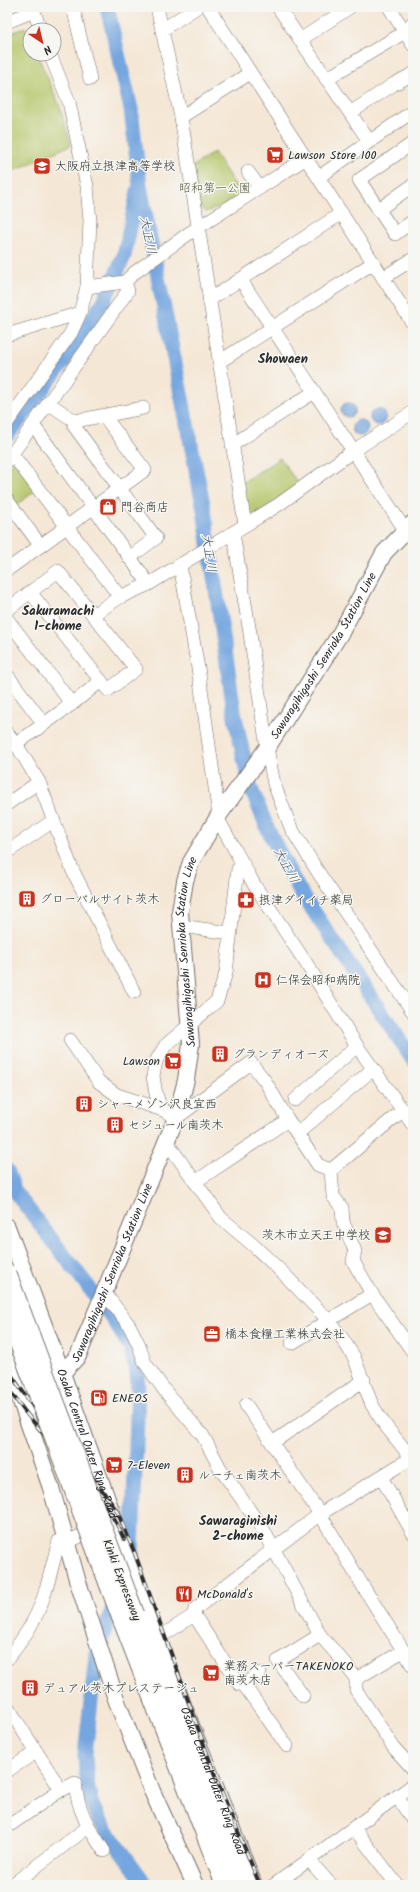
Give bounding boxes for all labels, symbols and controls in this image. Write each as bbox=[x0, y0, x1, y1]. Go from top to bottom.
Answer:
north arrow bbox=[22, 22, 62, 62]
text: N bbox=[39, 40, 55, 59]
supermarket icon: Lawson Store 100 bbox=[265, 145, 285, 165]
place label: Lawson Store 100 bbox=[288, 146, 376, 165]
school or university icon: 大阪府立摂津高等学校 bbox=[32, 156, 52, 176]
place label: 大阪府立摂津高等学校 bbox=[55, 157, 175, 176]
park label: 昭和第一公園 bbox=[179, 179, 251, 198]
water label: 大正川 bbox=[133, 214, 162, 256]
district label: Showaen bbox=[258, 349, 308, 370]
shop icon: 門谷商店 bbox=[98, 497, 118, 517]
place label: 門谷商店 bbox=[121, 498, 169, 517]
water label: 大正川 bbox=[195, 532, 222, 574]
street label: Sawaragihigashi Senrioka Station Line bbox=[266, 568, 382, 743]
district label: Sakuramachi 1-chome bbox=[22, 601, 95, 637]
water label: 大正川 bbox=[267, 844, 304, 888]
street label: Sawaragihigashi Senrioka Station Line bbox=[171, 852, 203, 1048]
building icon: グローバルサイト茨木 bbox=[17, 889, 37, 909]
place label: グローバルサイト茨木 bbox=[40, 890, 159, 909]
pharmacy icon: 摂津ダイイチ薬局 bbox=[236, 890, 256, 910]
place label: 摂津ダイイチ薬局 bbox=[259, 891, 354, 910]
hospital icon: 仁保会昭和病院 bbox=[253, 970, 273, 990]
place label: 仁保会昭和病院 bbox=[276, 971, 360, 990]
building icon: グランディオーズ bbox=[210, 1044, 230, 1064]
place label: グランディオーズ bbox=[233, 1045, 329, 1064]
supermarket icon: Lawson bbox=[163, 1051, 183, 1071]
place label: Lawson bbox=[123, 1052, 160, 1071]
building icon: シャーメゾン沢良宜西 bbox=[74, 1094, 94, 1114]
place label: シャーメゾン沢良宜西 bbox=[97, 1095, 217, 1114]
building icon: セジュール南茨木 bbox=[105, 1115, 125, 1135]
place label: セジュール南茨木 bbox=[128, 1116, 223, 1135]
street label: Sawaragihigashi Senrioka Station Line bbox=[67, 1180, 158, 1367]
school or university icon: 茨木市立天王中学校 bbox=[373, 1225, 393, 1245]
place label: 茨木市立天王中学校 bbox=[262, 1226, 370, 1245]
office icon: 橋本食糧工業株式会社 bbox=[202, 1324, 222, 1344]
place label: 橋本食糧工業株式会社 bbox=[225, 1325, 345, 1344]
street label: Osaka Central Outer Ring Road bbox=[51, 1366, 123, 1522]
fuel station icon: ENEOS bbox=[89, 1388, 109, 1408]
place label: ENEOS bbox=[112, 1389, 149, 1408]
supermarket icon: 7-Eleven bbox=[104, 1455, 124, 1475]
place label: 7-Eleven bbox=[127, 1456, 170, 1475]
building icon: ルーチェ南茨木 bbox=[175, 1465, 195, 1485]
place label: ルーチェ南茨木 bbox=[198, 1466, 281, 1485]
district label: Sawaraginishi 2-chome bbox=[199, 1511, 278, 1547]
street label: Kinki Expressway bbox=[97, 1536, 146, 1624]
restaurant icon: McDonald's bbox=[174, 1584, 194, 1604]
place label: McDonald's bbox=[197, 1585, 253, 1604]
place label: 業務スーパーTAKENOKO 南茨木店 bbox=[224, 1657, 354, 1690]
supermarket icon: 業務スーパーTAKENOKO 南茨木店 bbox=[201, 1663, 221, 1683]
building icon: デュアル茨木プレステージュ bbox=[20, 1678, 40, 1698]
place label: デュアル茨木プレステージュ bbox=[43, 1679, 199, 1698]
street label: Osaka Central Outer Ring Road bbox=[175, 1704, 251, 1859]

